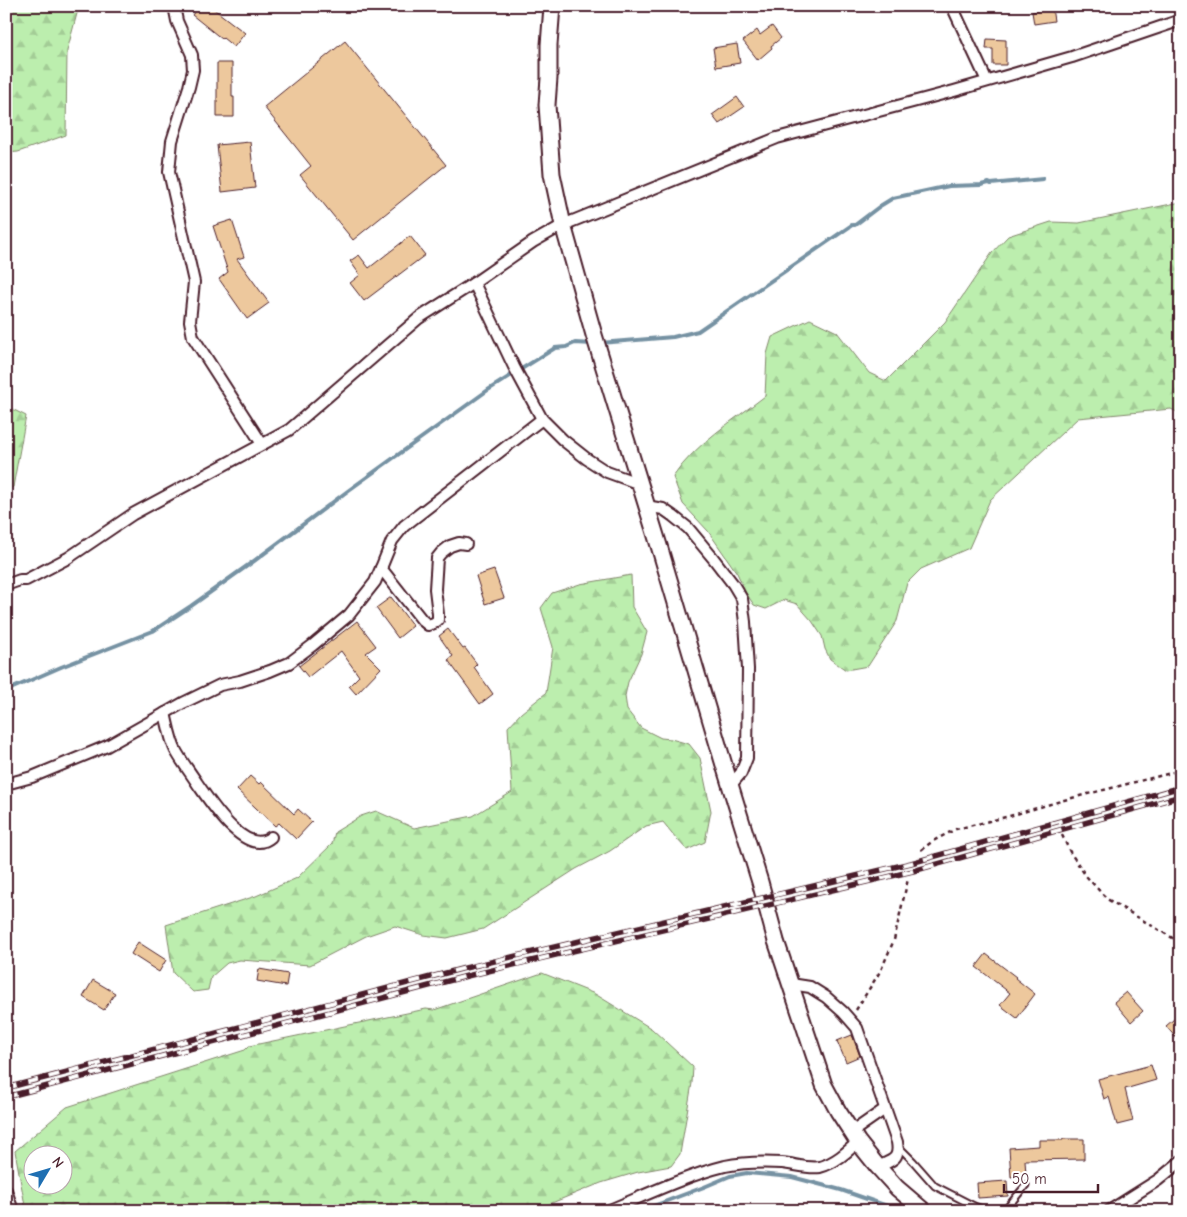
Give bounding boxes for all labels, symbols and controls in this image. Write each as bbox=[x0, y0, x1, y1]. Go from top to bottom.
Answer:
north arrow bbox=[22, 1144, 72, 1194]
text: N bbox=[48, 1153, 67, 1171]
scale bar bbox=[1004, 1162, 1098, 1194]
text: 50 m bbox=[1012, 1170, 1047, 1188]

